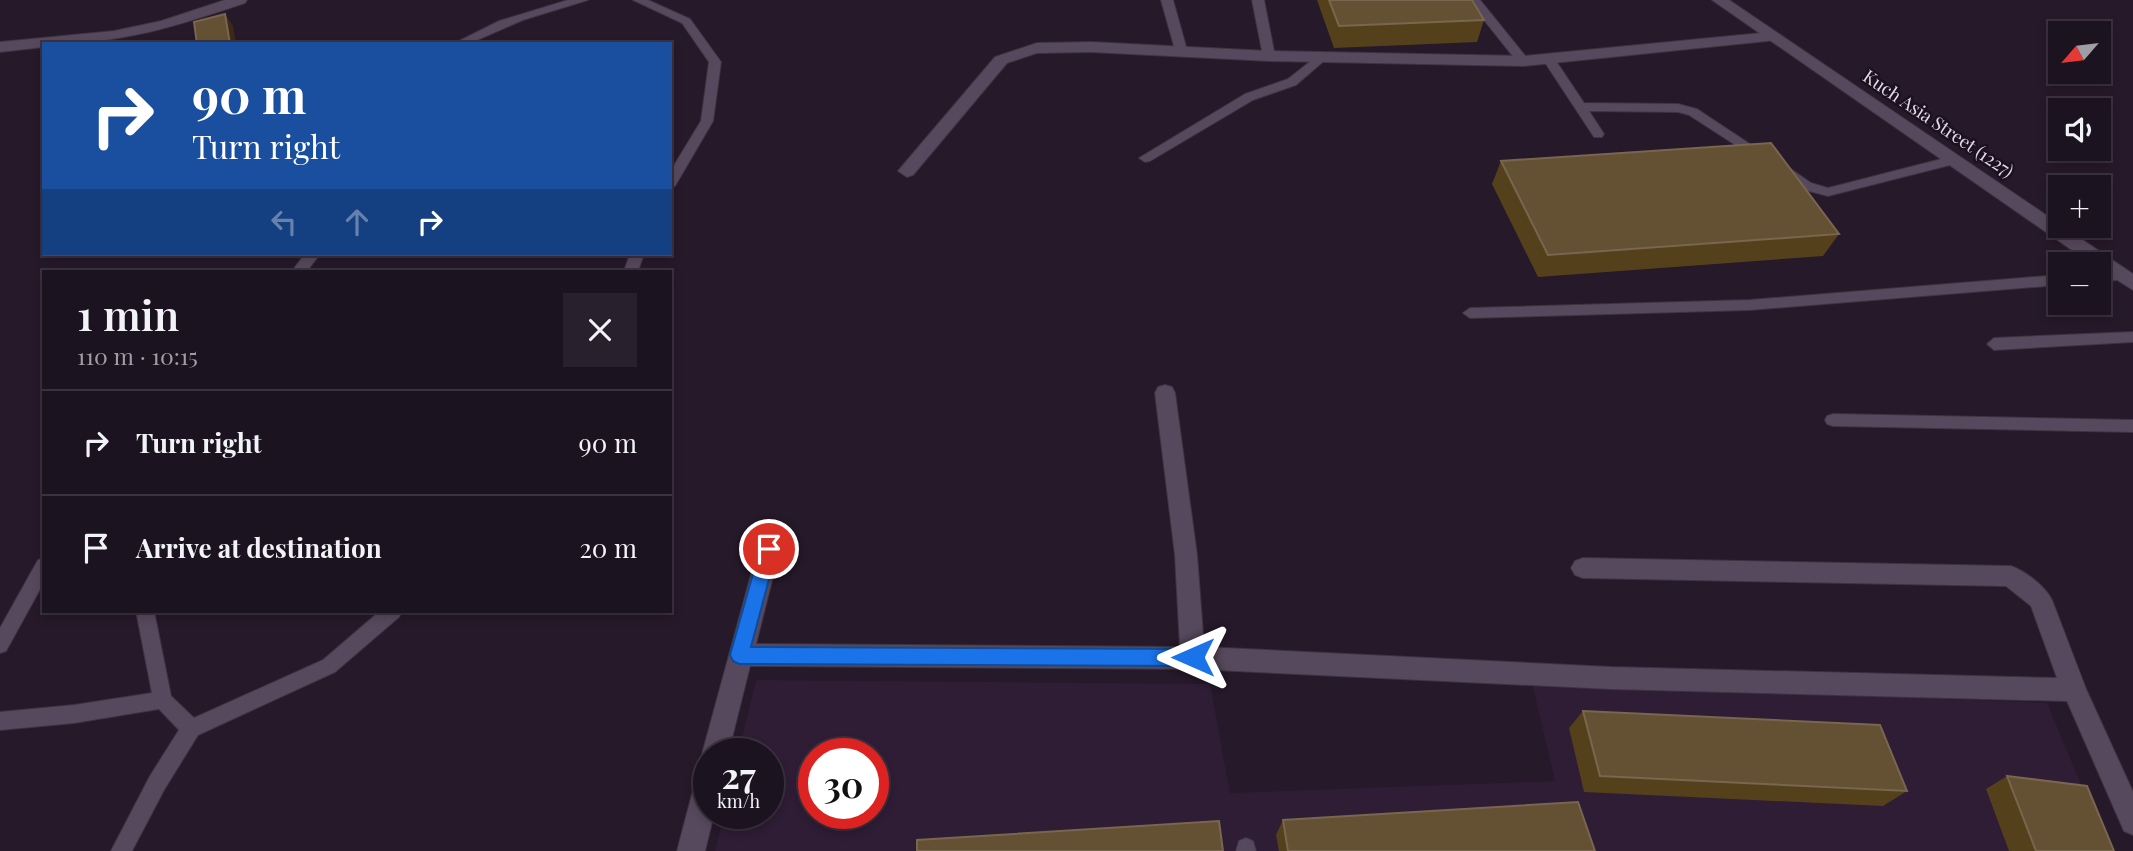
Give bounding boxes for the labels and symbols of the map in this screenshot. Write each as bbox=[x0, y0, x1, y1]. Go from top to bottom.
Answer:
north arrow bbox=[2048, 21, 2110, 84]
street label: Kuch Asia Street (1227) bbox=[1859, 64, 2019, 183]
pin bbox=[739, 519, 799, 579]
position arrow bbox=[1156, 620, 1230, 694]
speed limit sign: 30 bbox=[798, 738, 889, 829]

